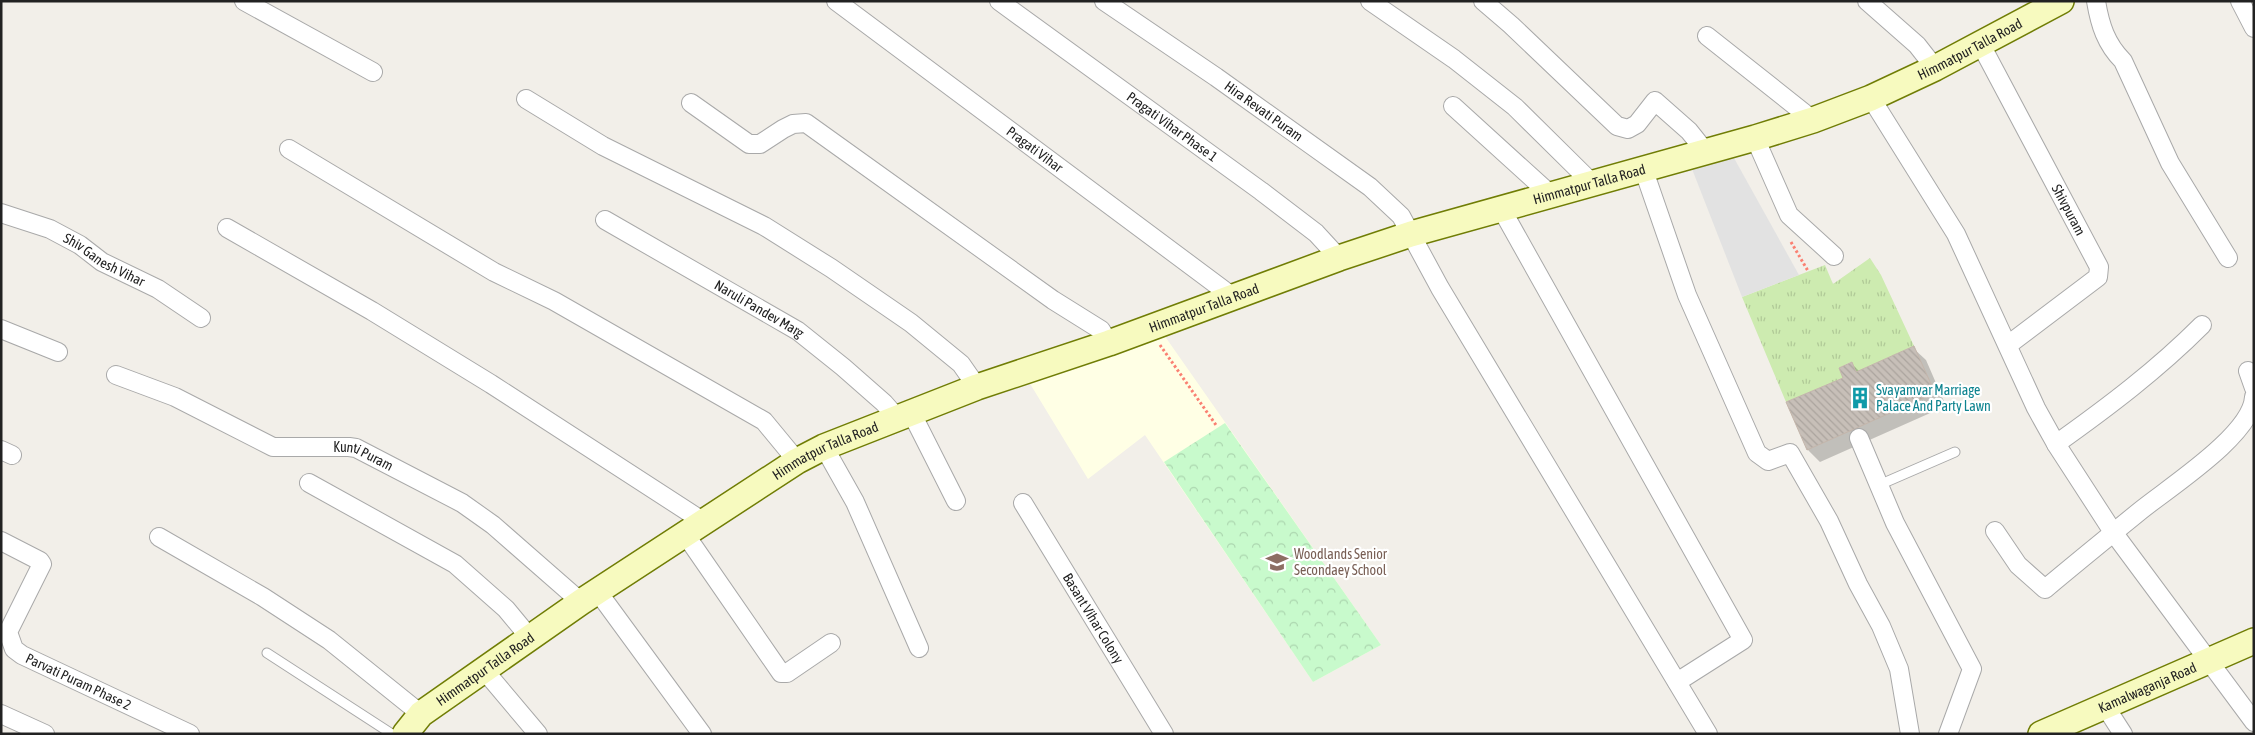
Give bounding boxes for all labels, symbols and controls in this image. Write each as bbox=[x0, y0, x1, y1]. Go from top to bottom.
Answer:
street label: Himmatpur Talla Road bbox=[1915, 15, 2025, 83]
street label: Hira Revati Puram bbox=[1221, 78, 1306, 144]
street label: Pragati Vihar Phase 1 bbox=[1124, 88, 1221, 165]
street label: Pragati Vihar bbox=[1003, 123, 1067, 176]
street label: Himmatpur Talla Road bbox=[1531, 161, 1647, 208]
street label: Shivpuram bbox=[2049, 182, 2089, 238]
street label: Shiv Ganesh Vihar bbox=[61, 230, 148, 290]
street label: Naruli Pandev Marg bbox=[712, 277, 807, 341]
street label: Himmatpur Talla Road bbox=[1147, 280, 1261, 335]
place label: Svayamvar Marriage Palace And Party Lawn bbox=[1876, 382, 1991, 414]
building icon: Svayamvar Marriage Palace And Party Lawn bbox=[1847, 385, 1873, 411]
street label: Himmatpur Talla Road bbox=[769, 418, 881, 483]
street label: Kunti Puram bbox=[333, 439, 396, 474]
place label: Woodlands Senior Secondaey School bbox=[1294, 546, 1388, 578]
school or university icon: Woodlands Senior Secondaey School bbox=[1264, 549, 1290, 575]
street label: Basant Vihar Colony bbox=[1060, 570, 1127, 666]
street label: Himmatpur Talla Road bbox=[433, 629, 537, 709]
street label: Parvati Puram Phase 2 bbox=[23, 650, 134, 713]
street label: Kamalwaganja Road bbox=[2096, 659, 2199, 716]

